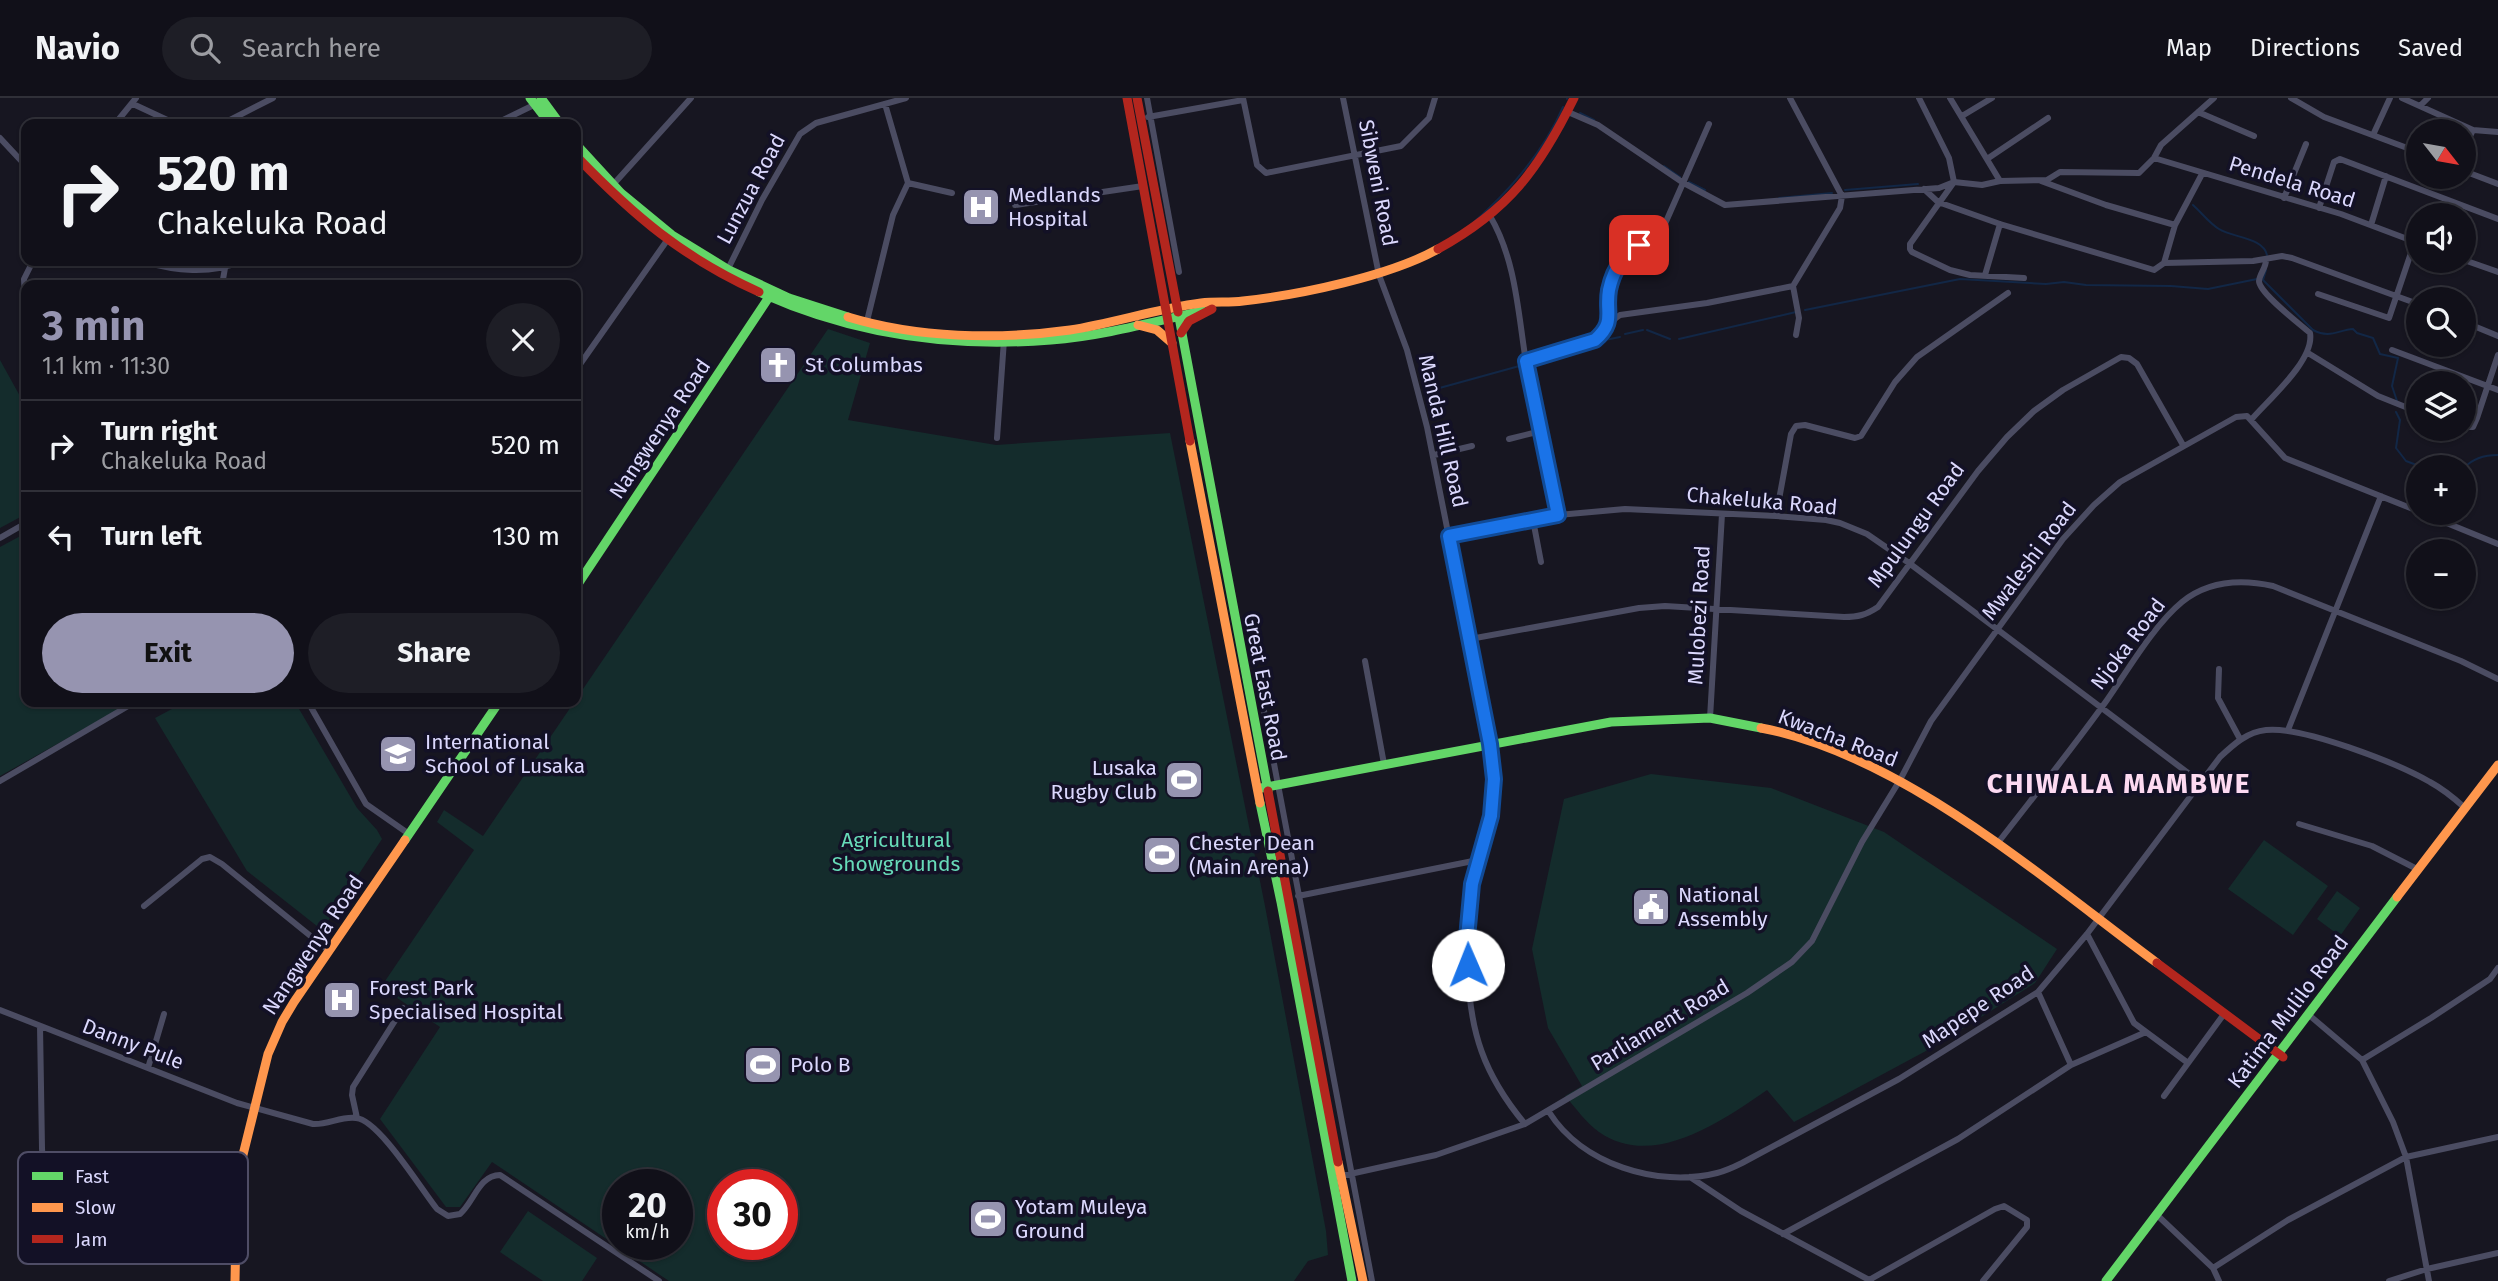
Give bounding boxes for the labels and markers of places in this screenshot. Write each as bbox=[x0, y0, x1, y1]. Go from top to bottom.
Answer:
place label: Medlands Hospital bbox=[1008, 182, 1101, 232]
hospital icon: Medlands Hospital bbox=[960, 186, 1002, 228]
pin bbox=[1609, 215, 1669, 275]
church icon: St Columbas bbox=[757, 344, 799, 386]
place label: St Columbas bbox=[805, 352, 923, 378]
place label: International School of Lusaka bbox=[425, 729, 585, 779]
school or university icon: International School of Lusaka bbox=[377, 733, 419, 775]
place label: Lusaka Rugby Club bbox=[1050, 755, 1157, 805]
sports icon: Lusaka Rugby Club bbox=[1163, 759, 1205, 801]
place label: Chester Dean (Main Arena) bbox=[1189, 830, 1315, 880]
sports icon: Chester Dean (Main Arena) bbox=[1141, 834, 1183, 876]
place label: National Assembly bbox=[1678, 882, 1768, 932]
public building icon: National Assembly bbox=[1630, 886, 1672, 928]
place label: Forest Park Specialised Hospital bbox=[369, 975, 563, 1025]
hospital icon: Forest Park Specialised Hospital bbox=[321, 979, 363, 1021]
sports icon: Polo B bbox=[742, 1044, 784, 1086]
place label: Polo B bbox=[790, 1052, 850, 1078]
place label: Yotam Muleya Ground bbox=[1015, 1194, 1147, 1244]
sports icon: Yotam Muleya Ground bbox=[967, 1198, 1009, 1240]

